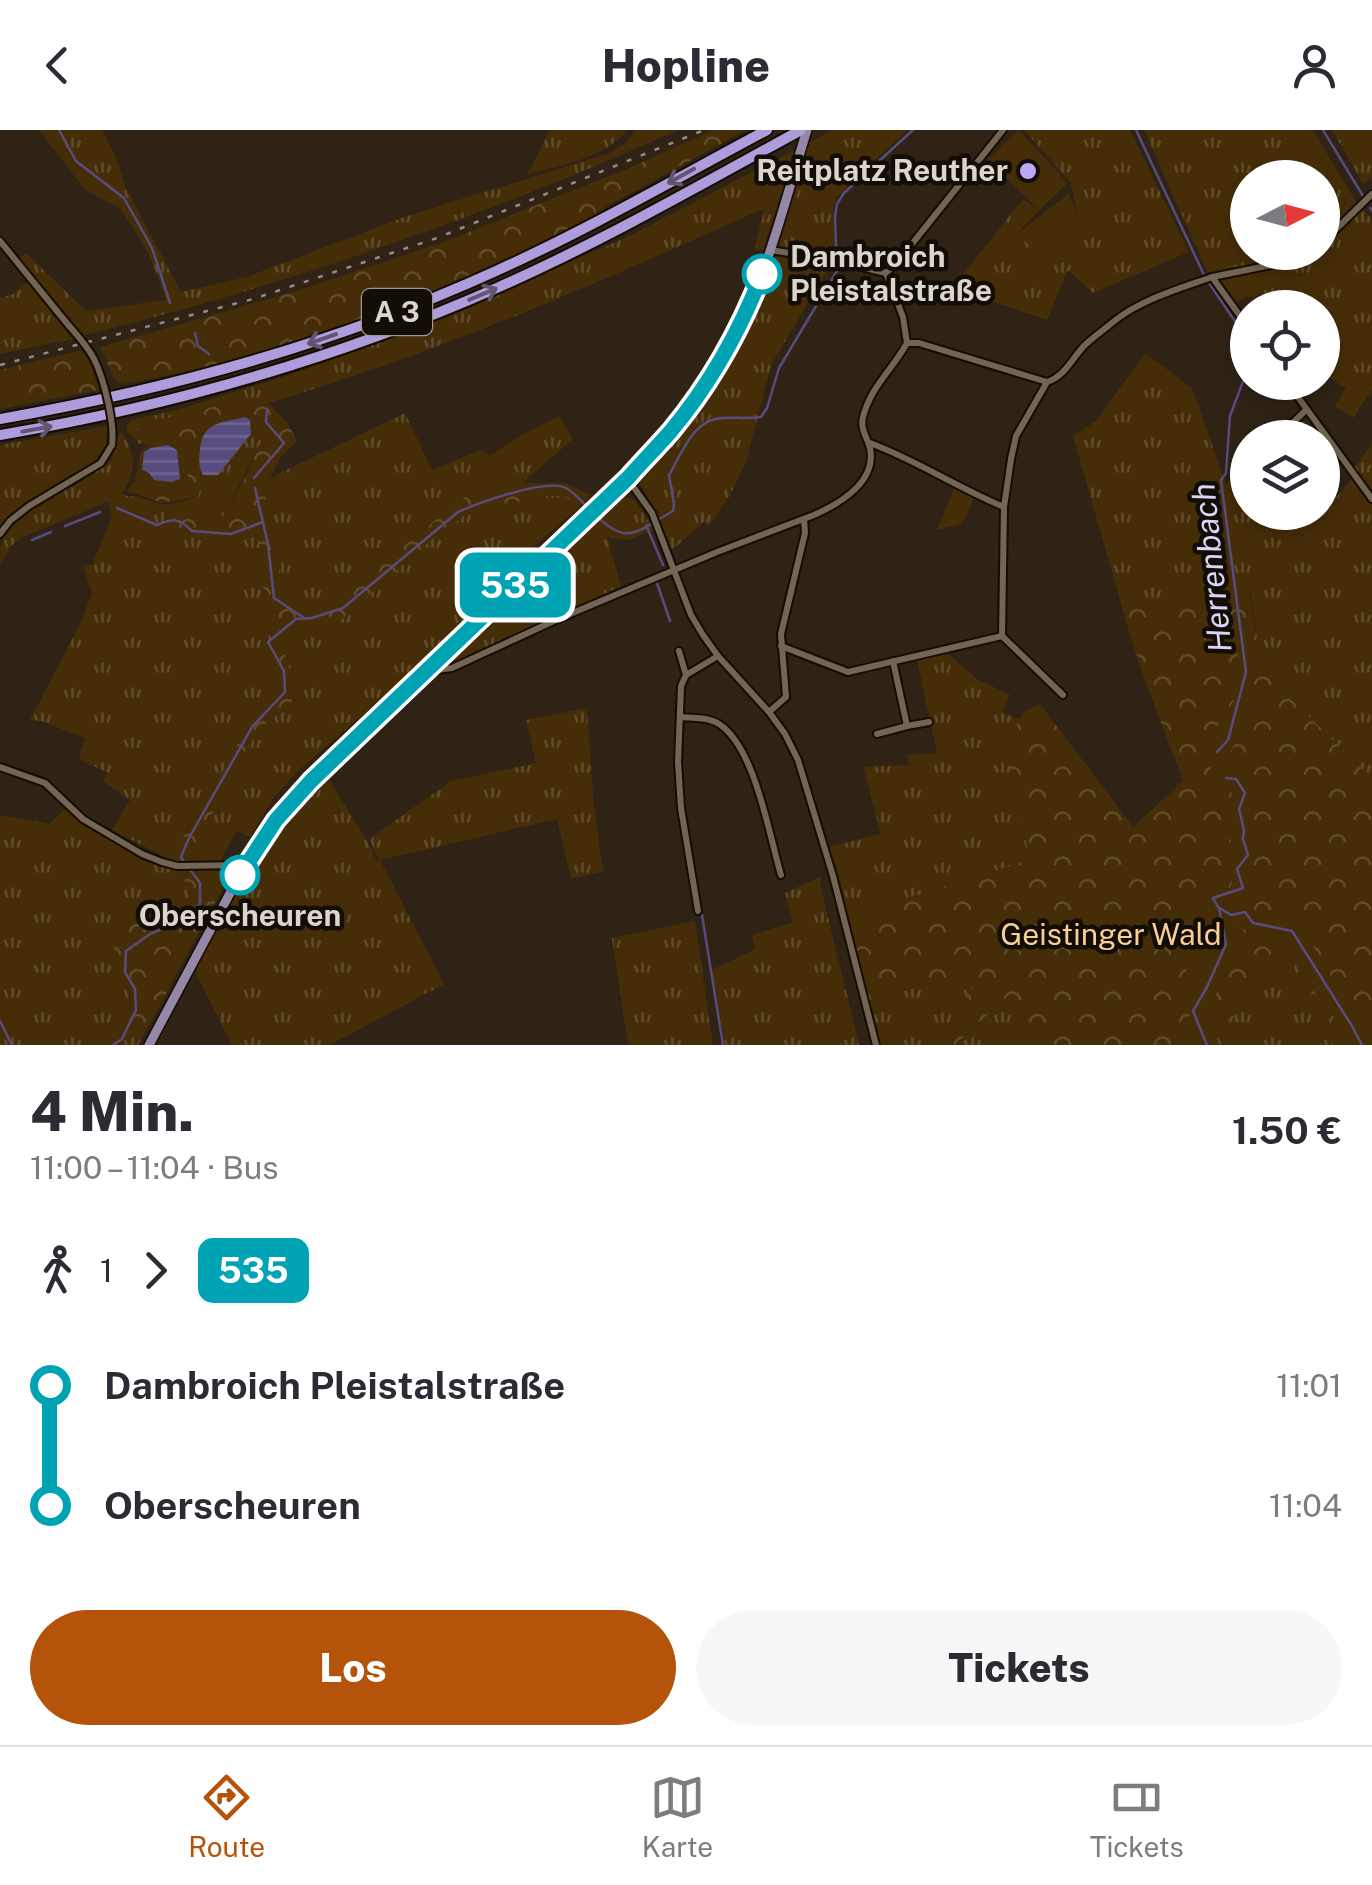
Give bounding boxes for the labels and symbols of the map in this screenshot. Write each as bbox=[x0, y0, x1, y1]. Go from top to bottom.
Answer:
place label: Reitplatz Reuther bbox=[756, 152, 1008, 188]
marker: Reitplatz Reuther bbox=[1017, 160, 1039, 182]
north arrow bbox=[1230, 160, 1340, 270]
one-way arrow bbox=[667, 167, 696, 187]
place label: Dambroich Pleistalstraße bbox=[790, 238, 992, 308]
marker: Dambroich Pleistalstraße bbox=[743, 255, 781, 293]
one-way arrow bbox=[467, 284, 498, 302]
road number: A 3 bbox=[362, 289, 432, 335]
one-way arrow bbox=[307, 331, 338, 349]
one-way arrow bbox=[20, 419, 53, 438]
water label: Herrenbach bbox=[1184, 482, 1239, 655]
line badge: 535 bbox=[458, 552, 572, 618]
marker: Oberscheuren bbox=[221, 856, 259, 894]
place label: Oberscheuren bbox=[139, 897, 341, 933]
park label: Geistinger Wald bbox=[1000, 916, 1222, 952]

